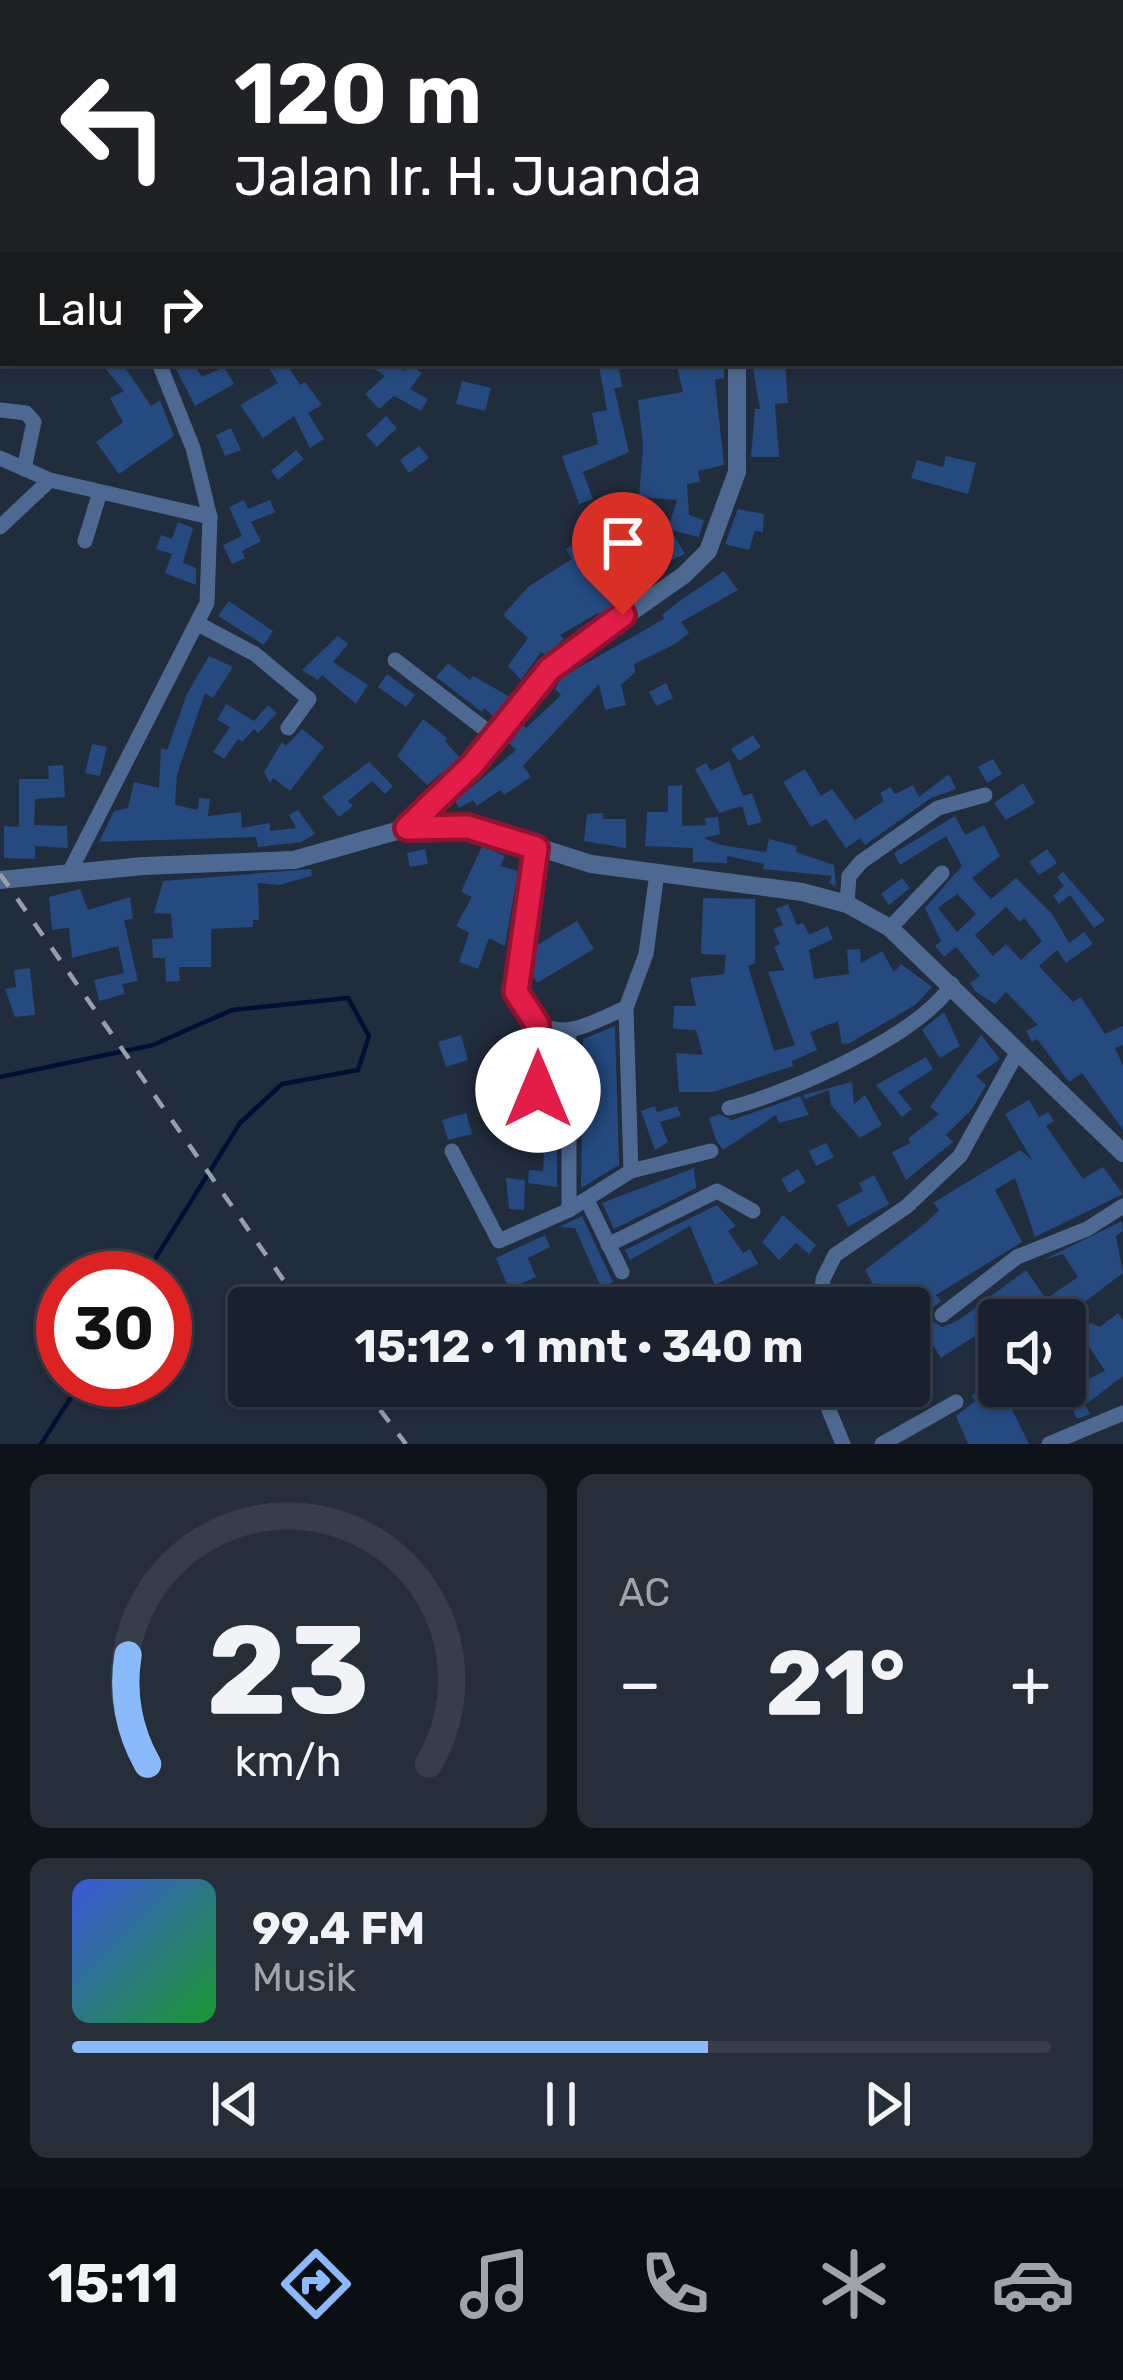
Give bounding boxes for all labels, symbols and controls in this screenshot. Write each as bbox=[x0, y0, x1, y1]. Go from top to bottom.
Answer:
text: 120 m bbox=[234, 44, 482, 144]
icon: left bbox=[36, 48, 192, 204]
text: Jalan Ir. H. Juanda bbox=[234, 145, 702, 209]
icon: right bbox=[148, 276, 214, 342]
text: Lalu bbox=[36, 283, 124, 336]
pin bbox=[572, 492, 674, 615]
icon: arrive bbox=[590, 510, 656, 576]
position arrow bbox=[475, 1027, 601, 1153]
speed limit sign: 30 bbox=[36, 1251, 192, 1407]
map controls bbox=[978, 1299, 1086, 1407]
button: sound bbox=[978, 1299, 1086, 1407]
text: 15:12 · 1 mnt · 340 m bbox=[355, 1320, 803, 1373]
text: AC bbox=[619, 1570, 670, 1616]
text: 23 bbox=[207, 1596, 370, 1744]
text: 21° bbox=[766, 1630, 906, 1737]
text: − bbox=[619, 1644, 661, 1723]
text: + bbox=[1010, 1644, 1051, 1723]
text: km/h bbox=[235, 1736, 342, 1787]
text: 99.4 FM bbox=[252, 1902, 425, 1955]
text: Musik bbox=[252, 1955, 356, 2001]
icon: previous bbox=[202, 2071, 268, 2137]
icon: pause bbox=[528, 2071, 594, 2137]
icon: next bbox=[855, 2071, 921, 2137]
icon: directions bbox=[274, 2242, 358, 2326]
icon: music bbox=[453, 2242, 537, 2326]
icon: phone bbox=[633, 2242, 717, 2326]
icon: climate bbox=[812, 2242, 896, 2326]
icon: car bbox=[991, 2242, 1075, 2326]
text: 15:11 bbox=[48, 2252, 179, 2316]

